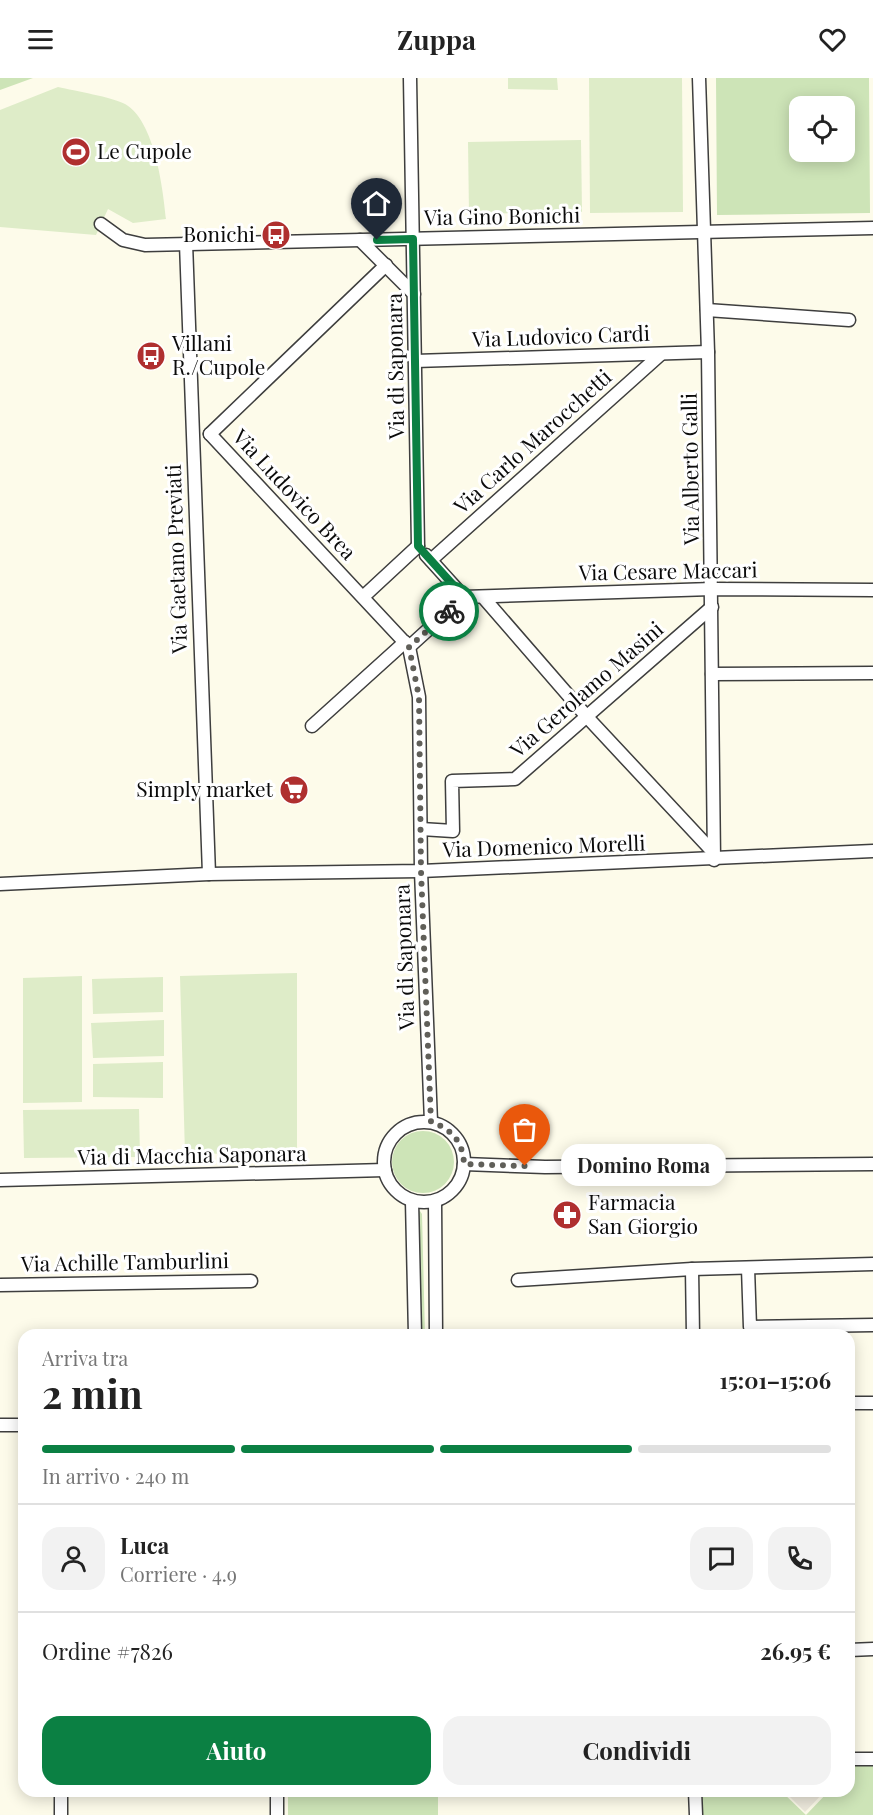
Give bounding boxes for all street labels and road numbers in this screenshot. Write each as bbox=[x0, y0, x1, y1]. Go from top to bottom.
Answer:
street label: Via Gino Bonichi bbox=[423, 200, 580, 230]
street label: Via di Saponara bbox=[379, 292, 409, 440]
street label: Via Ludovico Cardi bbox=[471, 318, 650, 352]
street label: Via Carlo Marocchetti bbox=[446, 362, 617, 520]
street label: Via Alberto Galli bbox=[674, 393, 704, 546]
street label: Via Ludovico Brea bbox=[227, 422, 364, 565]
street label: Via Gaetano Previati bbox=[158, 464, 192, 655]
street label: Via Cesare Maccari bbox=[577, 554, 758, 586]
street label: Via Gerolamo Masini bbox=[502, 614, 668, 764]
street label: Via Domenico Morelli bbox=[441, 827, 646, 863]
street label: Via di Saponara bbox=[386, 883, 420, 1032]
street label: Via di Macchia Saponara bbox=[76, 1138, 307, 1170]
street label: Via Achille Tamburlini bbox=[20, 1245, 229, 1277]

